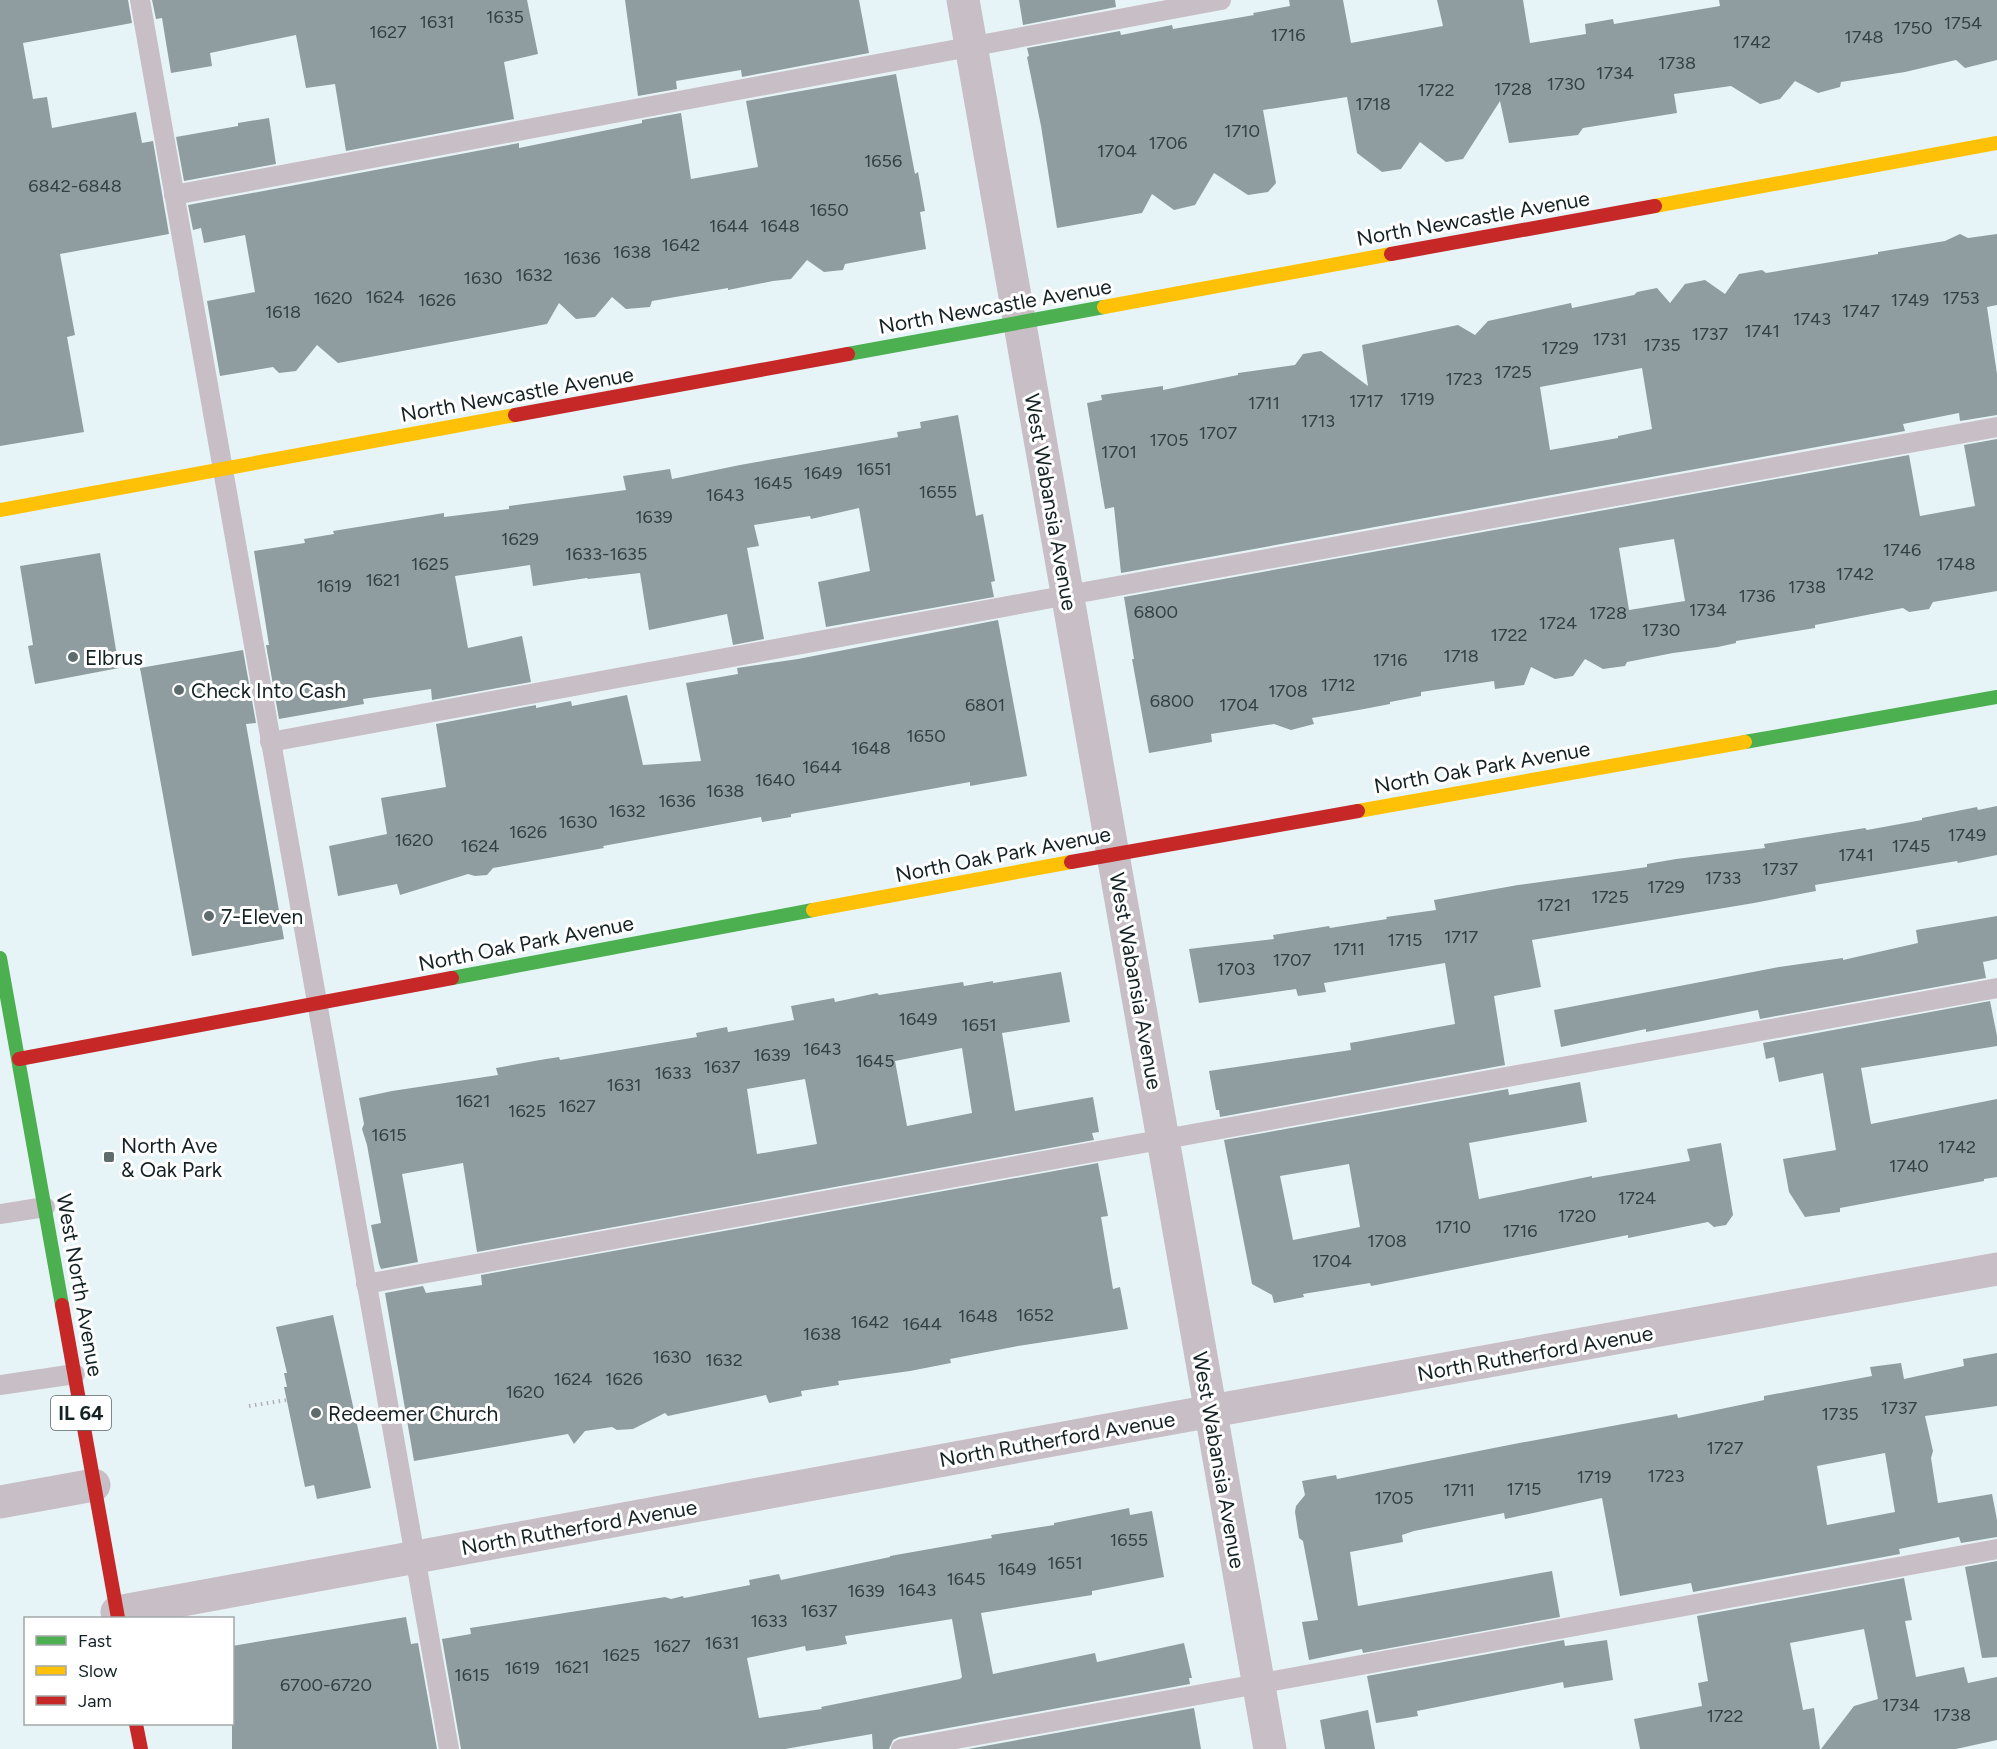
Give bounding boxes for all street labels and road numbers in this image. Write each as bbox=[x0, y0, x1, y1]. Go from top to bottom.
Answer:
street label: North Newcastle Avenue bbox=[1355, 185, 1591, 251]
street label: North Newcastle Avenue bbox=[877, 273, 1113, 339]
street label: North Newcastle Avenue bbox=[399, 361, 635, 427]
street label: West Wabansia Avenue bbox=[1020, 391, 1082, 613]
street label: North Oak Park Avenue bbox=[1372, 736, 1592, 798]
street label: North Oak Park Avenue bbox=[893, 821, 1113, 887]
street label: West Wabansia Avenue bbox=[1105, 870, 1167, 1092]
street label: North Oak Park Avenue bbox=[416, 910, 636, 976]
street label: West North Avenue bbox=[52, 1192, 108, 1378]
street label: North Rutherford Avenue bbox=[1415, 1320, 1655, 1386]
street label: West Wabansia Avenue bbox=[1188, 1349, 1250, 1571]
road number: IL 64 bbox=[51, 1396, 111, 1430]
street label: North Rutherford Avenue bbox=[937, 1406, 1177, 1472]
street label: North Rutherford Avenue bbox=[459, 1494, 699, 1560]

